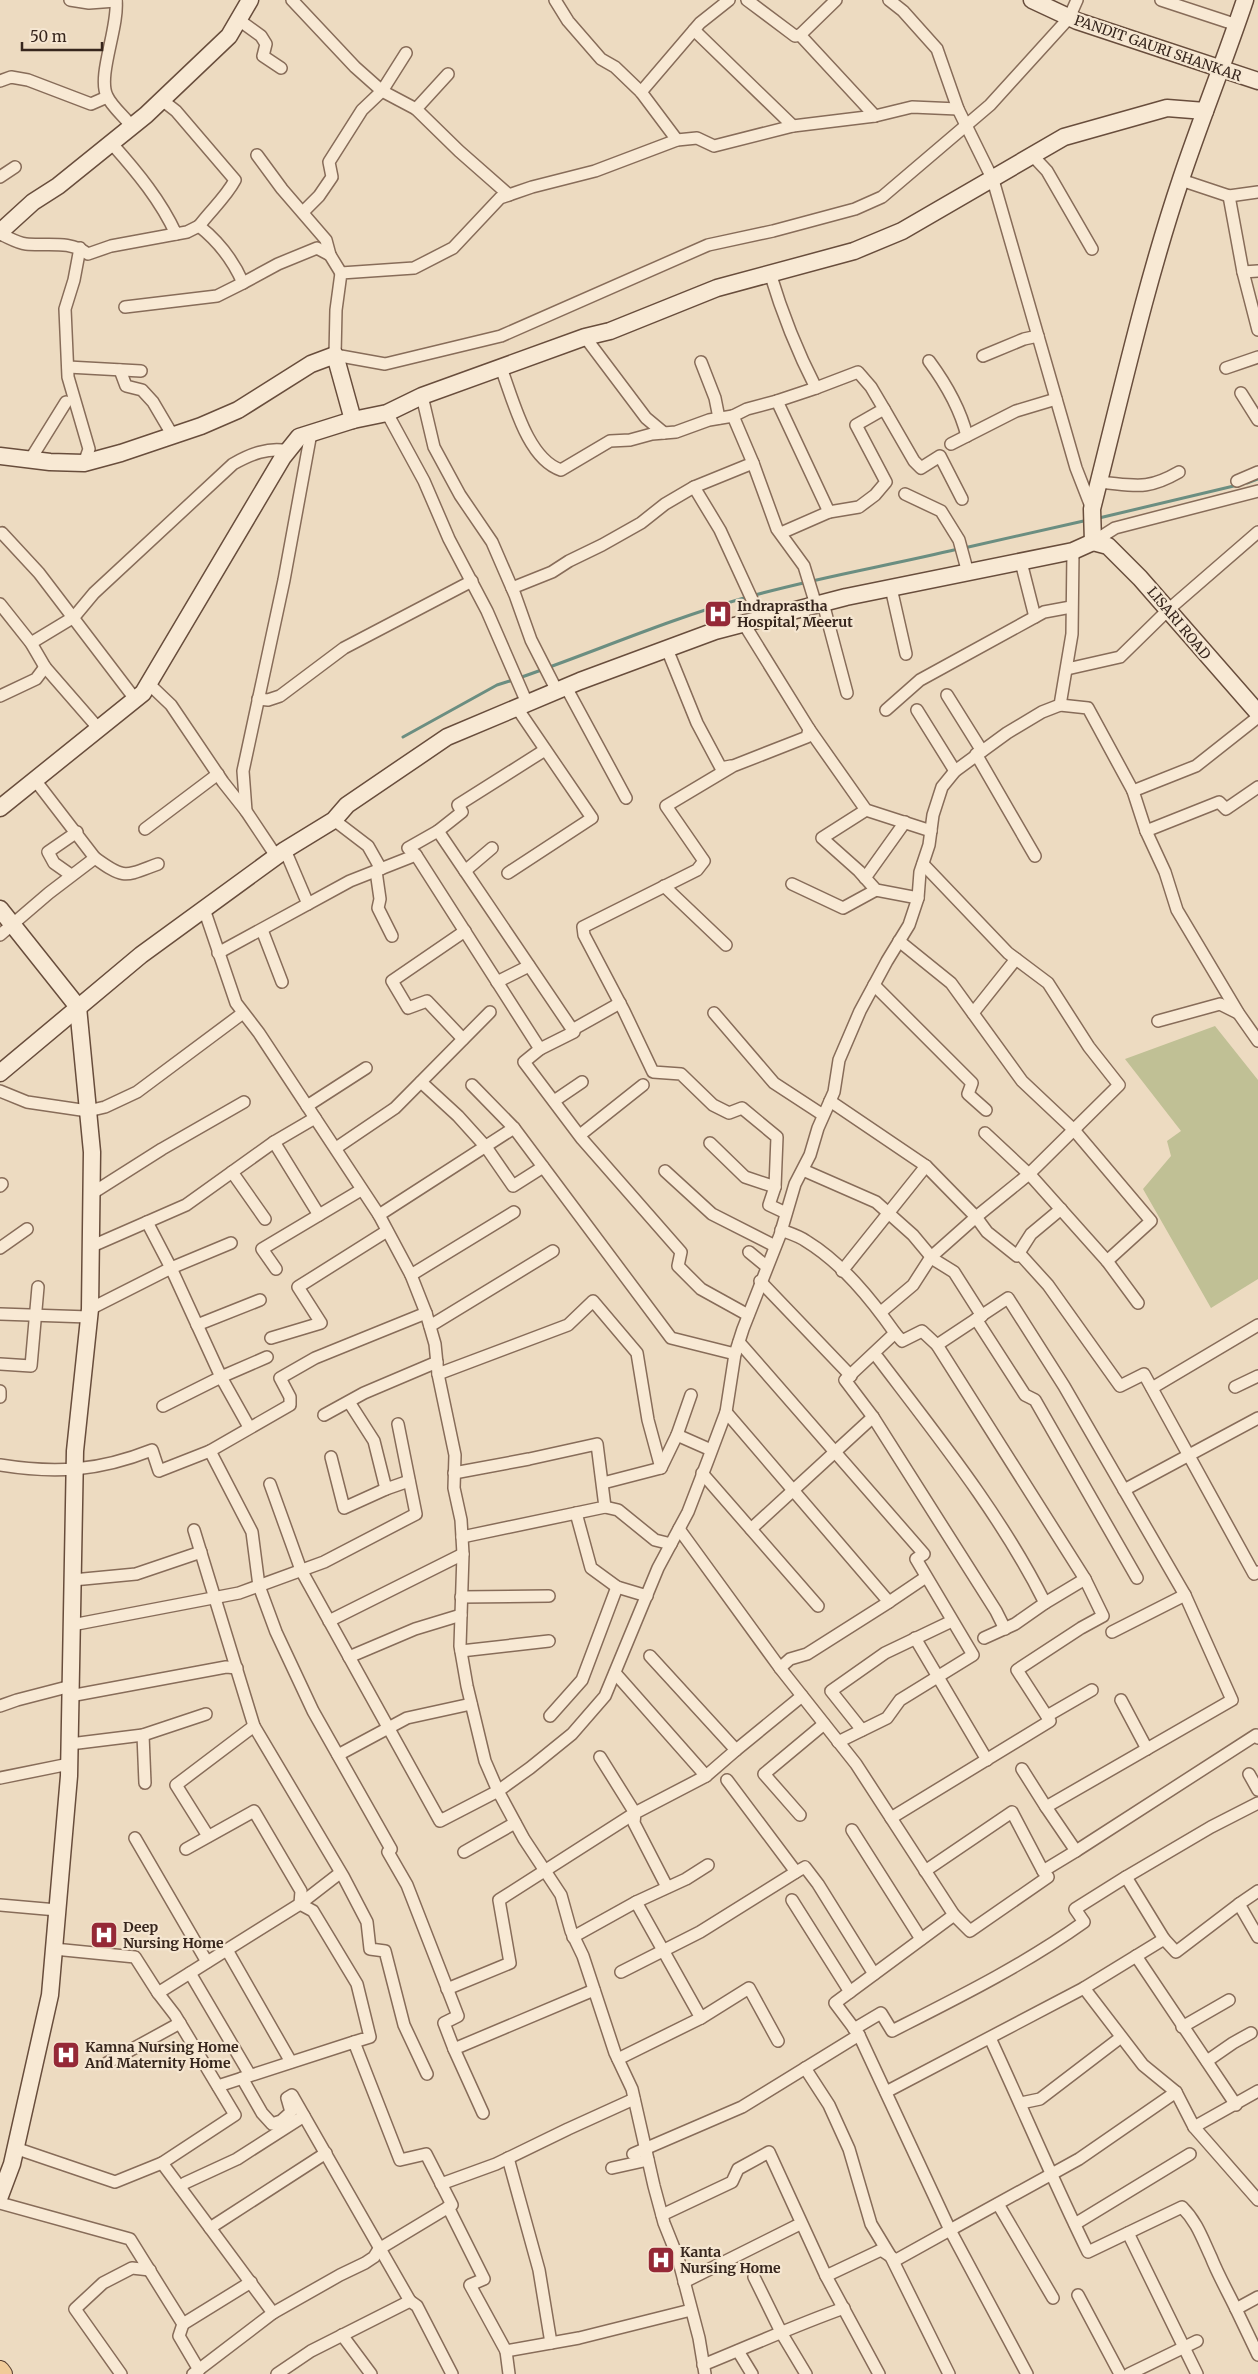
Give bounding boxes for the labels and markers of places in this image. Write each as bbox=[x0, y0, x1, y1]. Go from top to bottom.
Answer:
place label: Indraprastha Hospital, Meerut bbox=[737, 597, 853, 631]
hospital icon: Indraprastha Hospital, Meerut bbox=[703, 599, 733, 629]
place label: Deep Nursing Home bbox=[123, 1918, 224, 1952]
hospital icon: Deep Nursing Home bbox=[89, 1920, 119, 1950]
place label: Kamna Nursing Home And Maternity Home bbox=[84, 2038, 239, 2072]
hospital icon: Kamna Nursing Home And Maternity Home bbox=[51, 2040, 81, 2070]
place label: Kanta Nursing Home bbox=[680, 2243, 781, 2277]
hospital icon: Kanta Nursing Home bbox=[646, 2245, 676, 2275]

